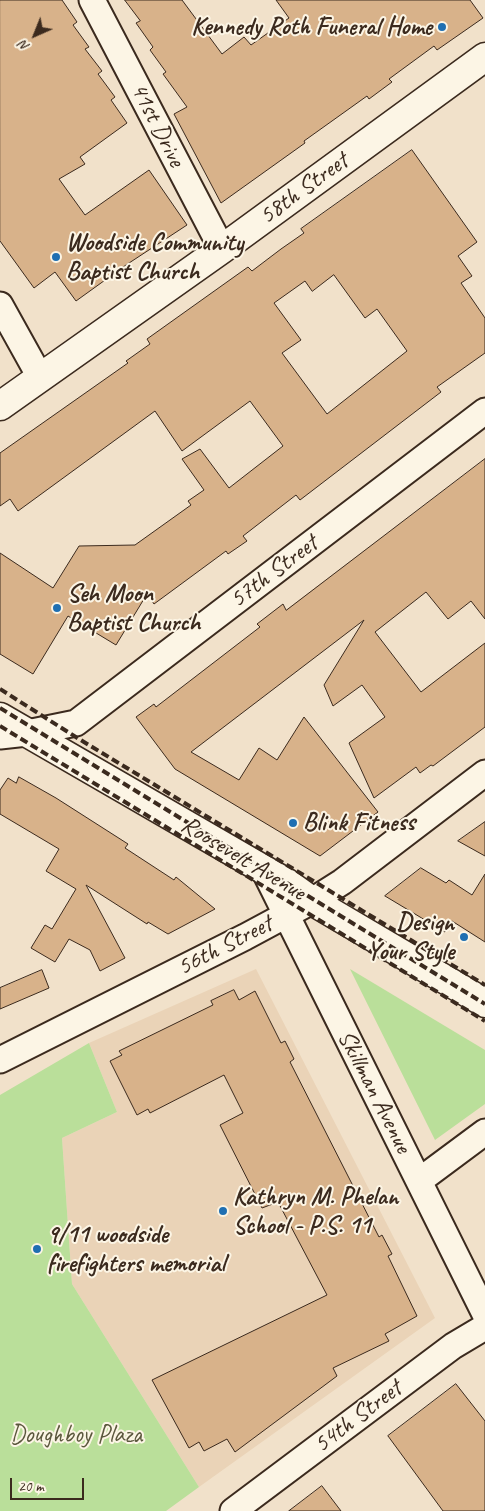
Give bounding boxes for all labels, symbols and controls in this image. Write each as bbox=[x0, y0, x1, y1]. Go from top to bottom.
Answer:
north arrow bbox=[10, 10, 60, 60]
place label: Kennedy Roth Funeral Home bbox=[191, 12, 432, 42]
marker: Kennedy Roth Funeral Home bbox=[436, 21, 448, 33]
text: N bbox=[15, 37, 33, 55]
street label: 41st Drive bbox=[123, 78, 191, 172]
street label: 58th Street bbox=[254, 147, 354, 231]
place label: Woodside Community Baptist Church bbox=[66, 228, 243, 287]
marker: Woodside Community Baptist Church bbox=[50, 251, 62, 263]
street label: 57th Street bbox=[224, 529, 324, 615]
place label: Seh Moon Baptist Church bbox=[67, 579, 200, 638]
marker: Seh Moon Baptist Church bbox=[51, 602, 63, 614]
place label: Blink Fitness bbox=[303, 808, 415, 838]
street label: Roosevelt Avenue bbox=[175, 810, 311, 908]
marker: Blink Fitness bbox=[287, 817, 299, 829]
place label: Design Your Style bbox=[367, 908, 454, 967]
street label: 56th Street bbox=[172, 909, 278, 983]
marker: Design Your Style bbox=[458, 931, 470, 943]
street label: Skillman Avenue bbox=[330, 1026, 418, 1158]
place label: Kathryn M. Phelan School - P.S. 11 bbox=[233, 1182, 398, 1241]
marker: Kathryn M. Phelan School - P.S. 11 bbox=[217, 1205, 229, 1217]
place label: 9/11 woodside firefighters memorial bbox=[47, 1220, 225, 1279]
marker: 9/11 woodside firefighters memorial bbox=[31, 1243, 43, 1255]
street label: 54th Street bbox=[308, 1374, 408, 1460]
park label: Doughboy Plaza bbox=[10, 1420, 142, 1450]
scale bar bbox=[12, 1468, 86, 1500]
text: 20 m bbox=[18, 1477, 44, 1496]

